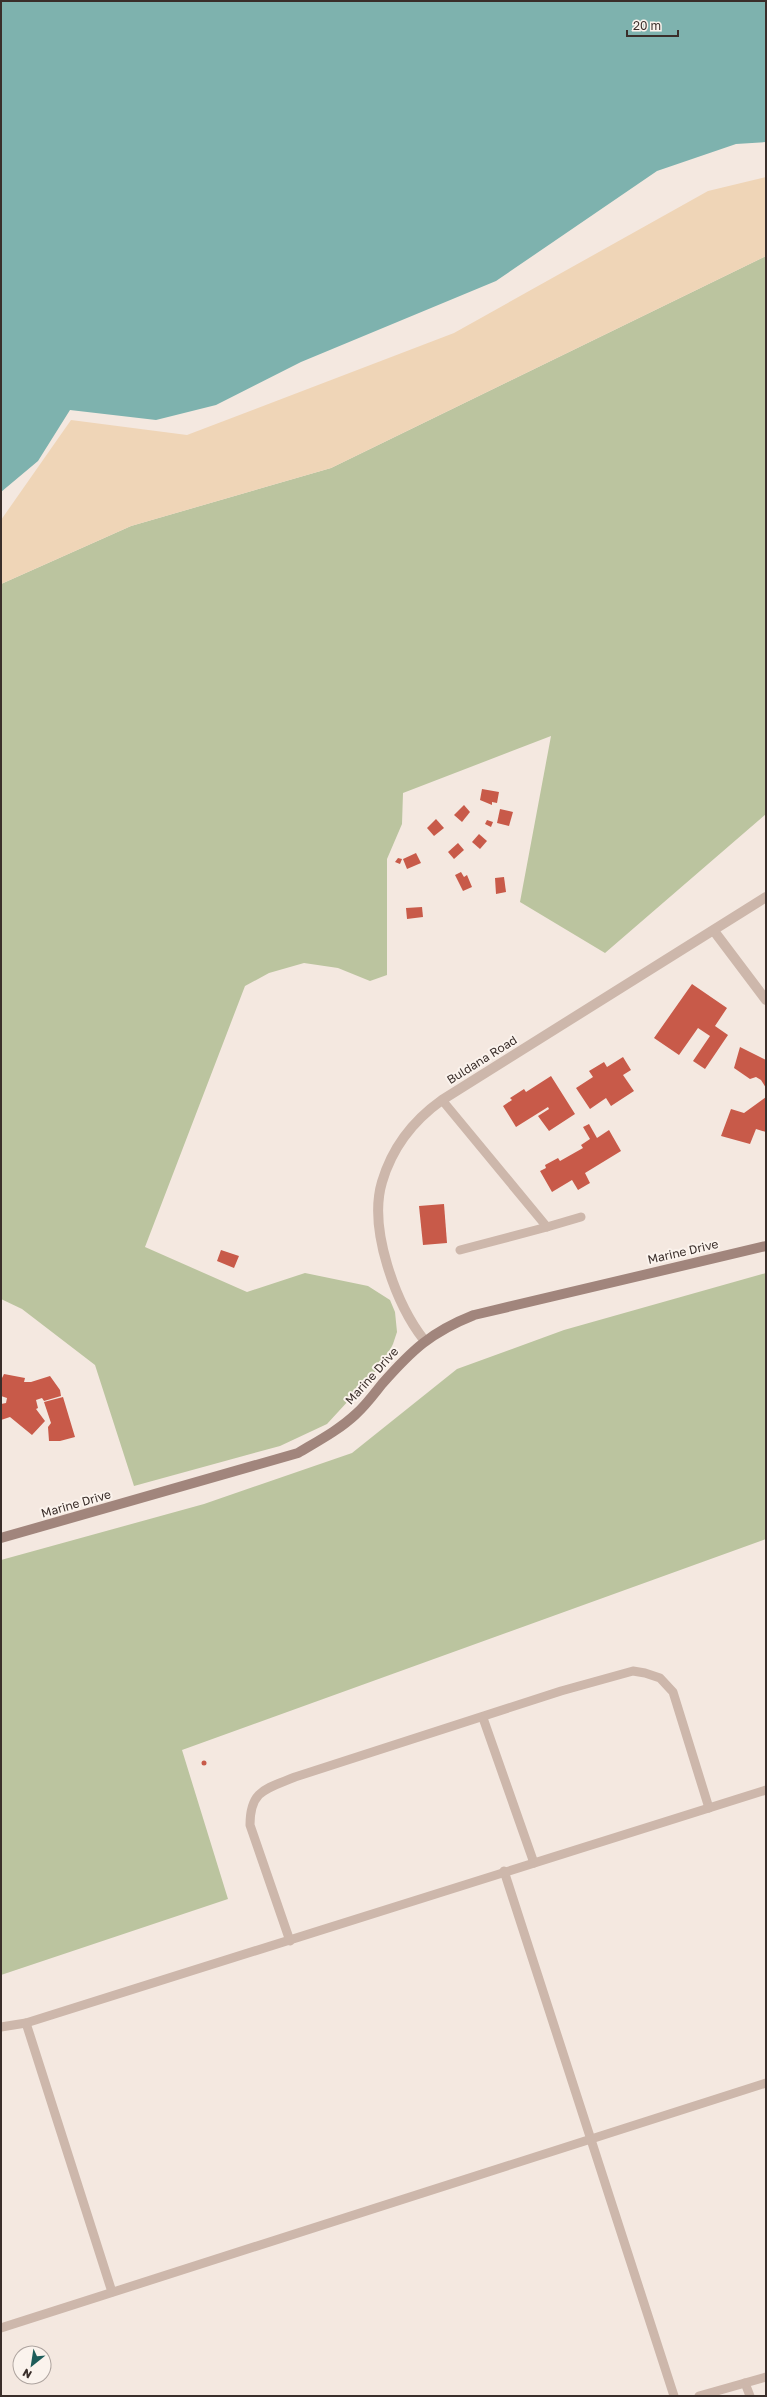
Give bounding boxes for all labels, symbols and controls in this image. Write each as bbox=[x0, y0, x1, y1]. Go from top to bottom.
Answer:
scale bar bbox=[627, 12, 678, 38]
text: 20 m bbox=[633, 18, 661, 33]
street label: Buldana Road bbox=[444, 1032, 520, 1087]
street label: Marine Drive bbox=[646, 1236, 720, 1267]
street label: Marine Drive bbox=[342, 1344, 401, 1407]
street label: Marine Drive bbox=[39, 1486, 113, 1521]
north arrow bbox=[12, 2345, 52, 2385]
text: N bbox=[20, 2366, 34, 2382]

